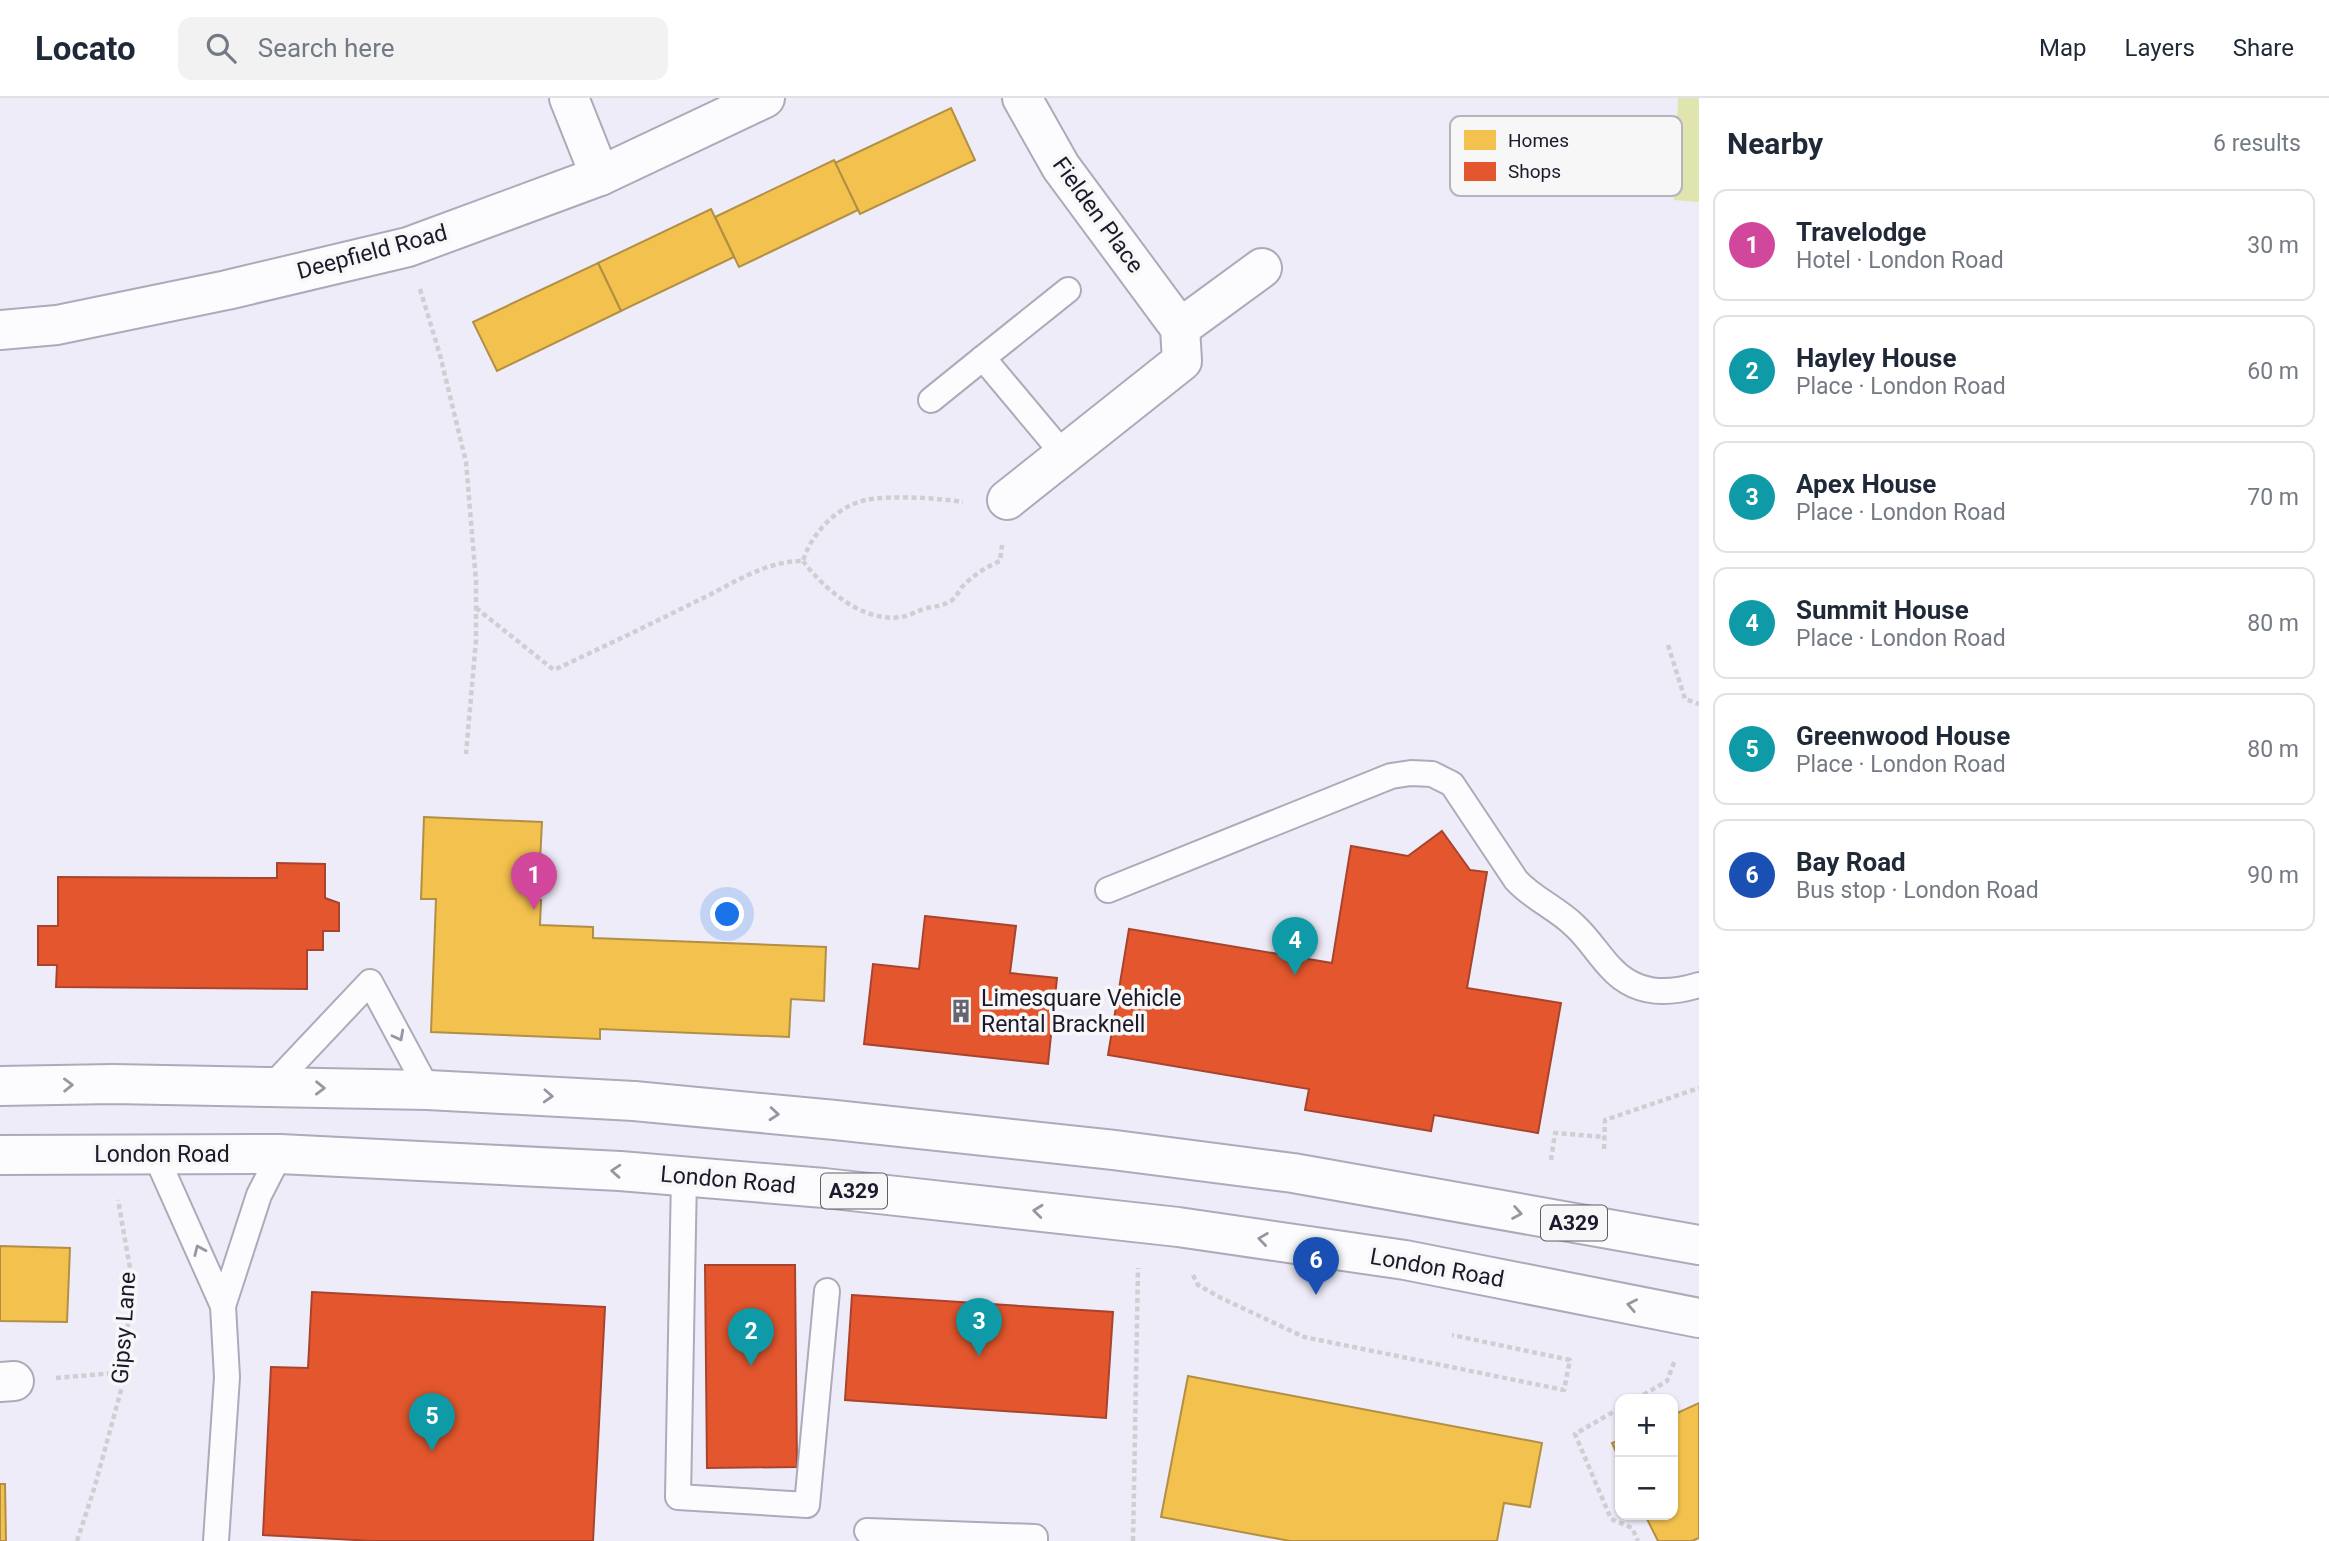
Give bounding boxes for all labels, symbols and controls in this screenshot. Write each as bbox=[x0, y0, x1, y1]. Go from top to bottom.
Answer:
search box bbox=[178, 17, 668, 80]
text: Locato bbox=[35, 29, 136, 68]
icon: search bbox=[202, 29, 240, 67]
text: Search here bbox=[258, 33, 394, 63]
text: Map bbox=[2039, 34, 2087, 62]
text: Layers bbox=[2125, 34, 2195, 62]
text: Share bbox=[2233, 34, 2294, 62]
legend bbox=[1450, 116, 1682, 196]
text: Nearby bbox=[1727, 126, 1823, 161]
text: Homes bbox=[1508, 129, 1569, 152]
text: 6 results bbox=[2213, 130, 2301, 157]
street label: Fielden Place bbox=[1047, 152, 1149, 278]
text: Shops bbox=[1508, 160, 1561, 183]
text: Travelodge bbox=[1796, 217, 1926, 247]
street label: Deepfield Road bbox=[294, 219, 450, 285]
text: 1 bbox=[1745, 232, 1759, 259]
text: 30 m bbox=[2247, 232, 2299, 259]
text: Hotel · London Road bbox=[1796, 247, 2004, 274]
text: Hayley House bbox=[1796, 343, 1956, 373]
text: 2 bbox=[1745, 358, 1759, 385]
text: 60 m bbox=[2247, 358, 2299, 385]
text: Place · London Road bbox=[1796, 373, 2006, 400]
text: Apex House bbox=[1796, 469, 1936, 499]
text: 3 bbox=[1745, 484, 1759, 511]
text: 70 m bbox=[2247, 484, 2299, 511]
text: Place · London Road bbox=[1796, 499, 2006, 526]
text: Summit House bbox=[1796, 595, 1969, 625]
text: 4 bbox=[1745, 610, 1759, 637]
text: 80 m bbox=[2247, 610, 2299, 637]
text: Place · London Road bbox=[1796, 625, 2006, 652]
text: Greenwood House bbox=[1796, 721, 2010, 751]
text: 5 bbox=[1745, 736, 1759, 763]
text: 80 m bbox=[2247, 736, 2299, 763]
text: Place · London Road bbox=[1796, 751, 2006, 778]
text: Bay Road bbox=[1796, 847, 1906, 877]
pin: 1 bbox=[511, 852, 557, 910]
text: 6 bbox=[1745, 862, 1759, 889]
text: 90 m bbox=[2247, 862, 2299, 889]
text: Bus stop · London Road bbox=[1796, 877, 2039, 904]
your location bbox=[710, 897, 744, 931]
pin: 4 bbox=[1272, 917, 1318, 975]
place label: Limesquare Vehicle Rental Bracknell bbox=[981, 985, 1181, 1038]
building icon: Limesquare Vehicle Rental Bracknell bbox=[947, 997, 975, 1025]
one-way arrow bbox=[391, 1029, 404, 1041]
one-way arrow bbox=[63, 1077, 74, 1093]
one-way arrow bbox=[315, 1081, 326, 1096]
one-way arrow bbox=[542, 1089, 553, 1104]
one-way arrow bbox=[769, 1106, 780, 1121]
street label: London Road bbox=[94, 1141, 230, 1168]
street label: London Road bbox=[659, 1161, 797, 1199]
one-way arrow bbox=[610, 1164, 621, 1179]
road number: A329 bbox=[821, 1174, 887, 1208]
one-way arrow bbox=[1032, 1204, 1043, 1219]
one-way arrow bbox=[1511, 1204, 1523, 1219]
road number: A329 bbox=[1541, 1206, 1607, 1240]
one-way arrow bbox=[1258, 1232, 1269, 1247]
pin: 6 bbox=[1293, 1237, 1339, 1295]
street label: London Road bbox=[1368, 1243, 1506, 1293]
one-way arrow bbox=[193, 1245, 207, 1258]
street label: Gipsy Lane bbox=[107, 1271, 141, 1385]
pin: 3 bbox=[956, 1298, 1002, 1356]
one-way arrow bbox=[1626, 1298, 1638, 1313]
pin: 2 bbox=[728, 1308, 774, 1366]
pin: 5 bbox=[409, 1393, 455, 1451]
map controls bbox=[1615, 1394, 1678, 1520]
button: + bbox=[1615, 1394, 1678, 1457]
button: − bbox=[1615, 1457, 1678, 1520]

